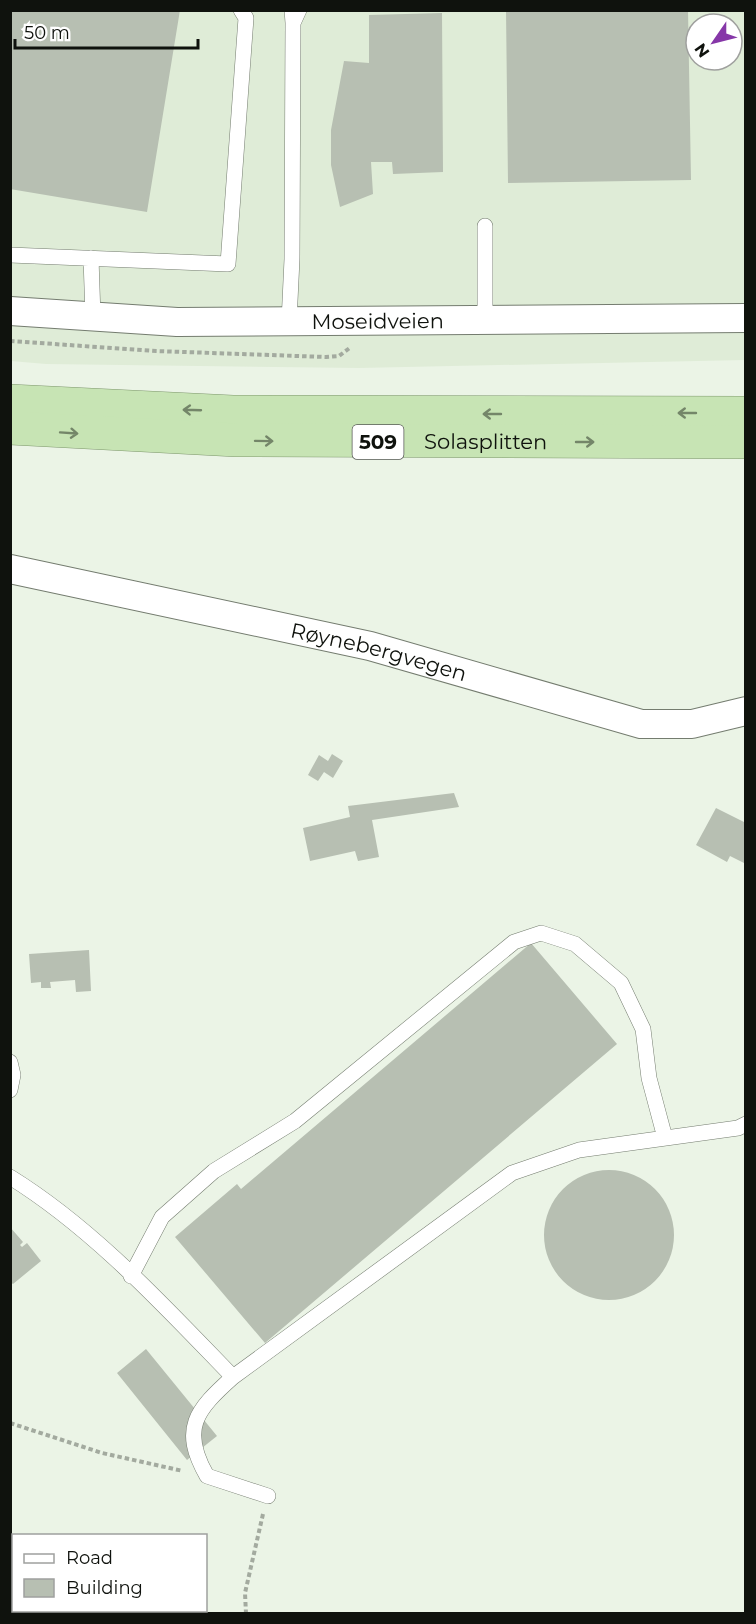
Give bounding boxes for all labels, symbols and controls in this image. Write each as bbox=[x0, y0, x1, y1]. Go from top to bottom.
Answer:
scale bar bbox=[15, 12, 198, 50]
north arrow bbox=[684, 12, 744, 72]
text: 50 m bbox=[24, 22, 70, 44]
text: N bbox=[691, 40, 714, 61]
street label: Moseidveien bbox=[311, 308, 444, 334]
one-way arrow bbox=[183, 405, 203, 416]
one-way arrow bbox=[678, 407, 698, 419]
one-way arrow bbox=[483, 408, 503, 420]
road number: 509 bbox=[352, 425, 404, 459]
one-way arrow bbox=[58, 428, 78, 439]
street label: Solasplitten bbox=[424, 428, 547, 454]
one-way arrow bbox=[253, 435, 273, 446]
one-way arrow bbox=[574, 436, 594, 448]
street label: Røynebergvegen bbox=[289, 617, 470, 686]
legend bbox=[12, 1534, 207, 1612]
text: Road bbox=[66, 1547, 113, 1569]
text: Building bbox=[66, 1577, 143, 1599]

